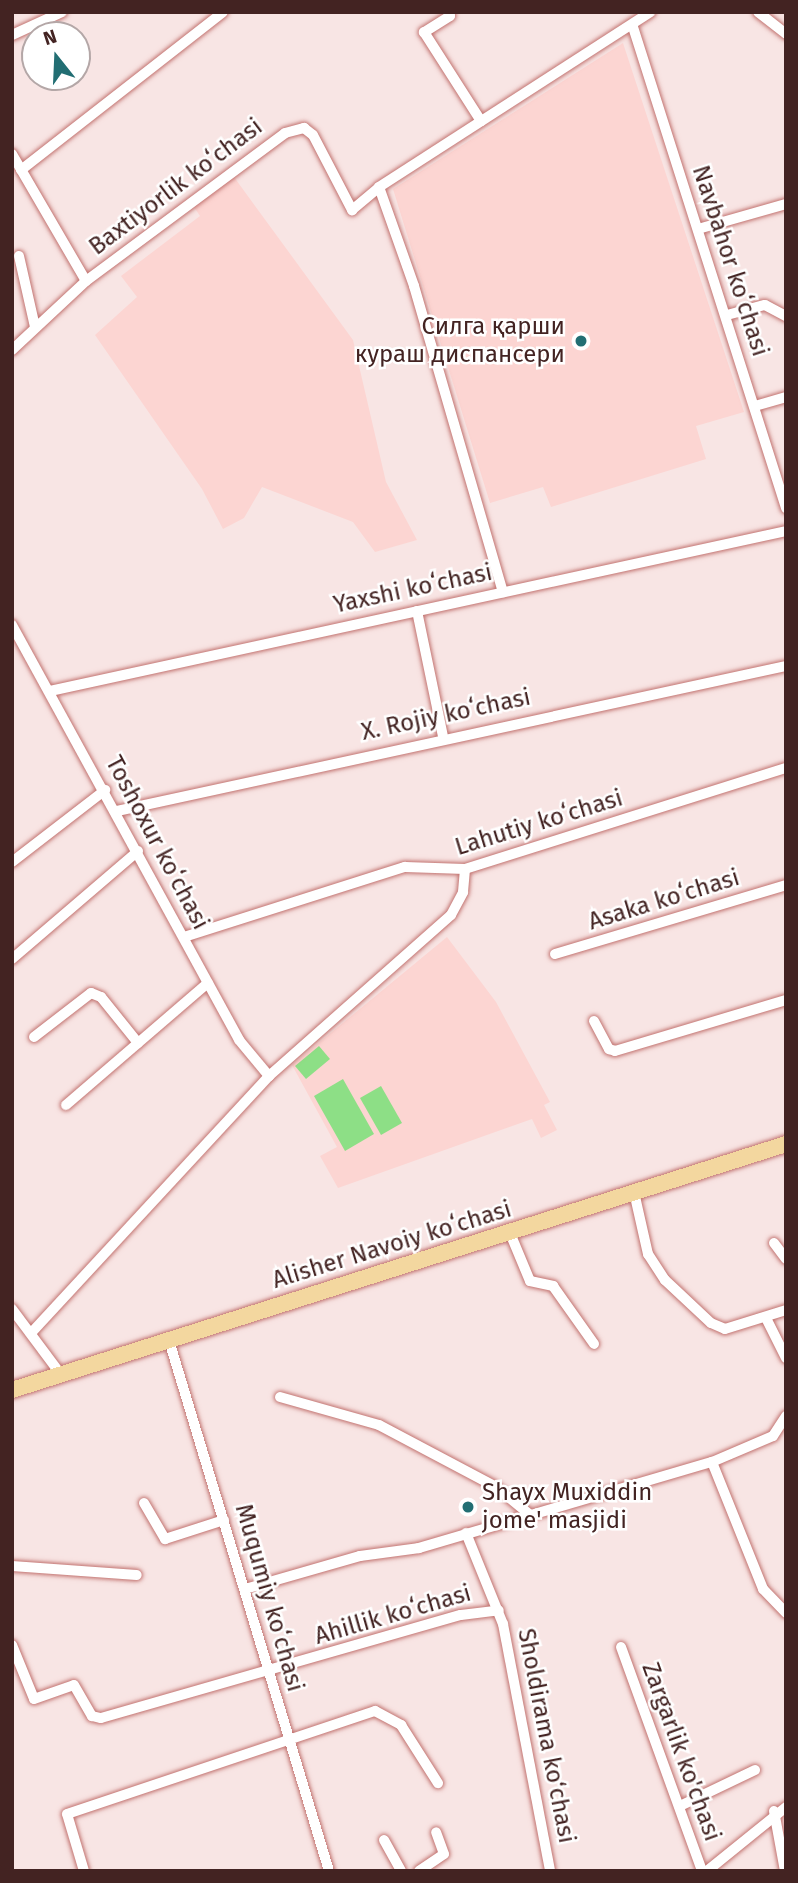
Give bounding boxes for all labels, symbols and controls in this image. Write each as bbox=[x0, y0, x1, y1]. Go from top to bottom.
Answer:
north arrow bbox=[21, 21, 91, 91]
text: N bbox=[40, 25, 60, 50]
street label: Baxtiyorlik koʻchasi bbox=[84, 112, 268, 262]
street label: Navbahor koʻchasi bbox=[686, 162, 774, 360]
place label: Силга қарши кураш диспансери bbox=[355, 313, 565, 369]
marker: Силга қарши кураш диспансери bbox=[571, 331, 591, 351]
street label: Yaxshi koʻchasi bbox=[331, 558, 495, 620]
street label: X. Rojiy koʻchasi bbox=[359, 683, 533, 747]
street label: Toshoxur koʻchasi bbox=[99, 751, 215, 935]
street label: Lahutiy koʻchasi bbox=[452, 784, 626, 862]
street label: Asaka koʻchasi bbox=[585, 863, 743, 937]
street label: Alisher Navoiy koʻchasi bbox=[269, 1195, 515, 1295]
place label: Shayx Muxiddin jome' masjidi bbox=[482, 1479, 652, 1535]
marker: Shayx Muxiddin jome' masjidi bbox=[460, 1499, 476, 1515]
street label: Muqumiy koʻchasi bbox=[228, 1501, 310, 1695]
street label: Ahillik koʻchasi bbox=[311, 1579, 475, 1651]
street label: Sholdirama ko‘chasi bbox=[511, 1626, 581, 1846]
street label: Zargarlik ko'chasi bbox=[635, 1659, 727, 1845]

